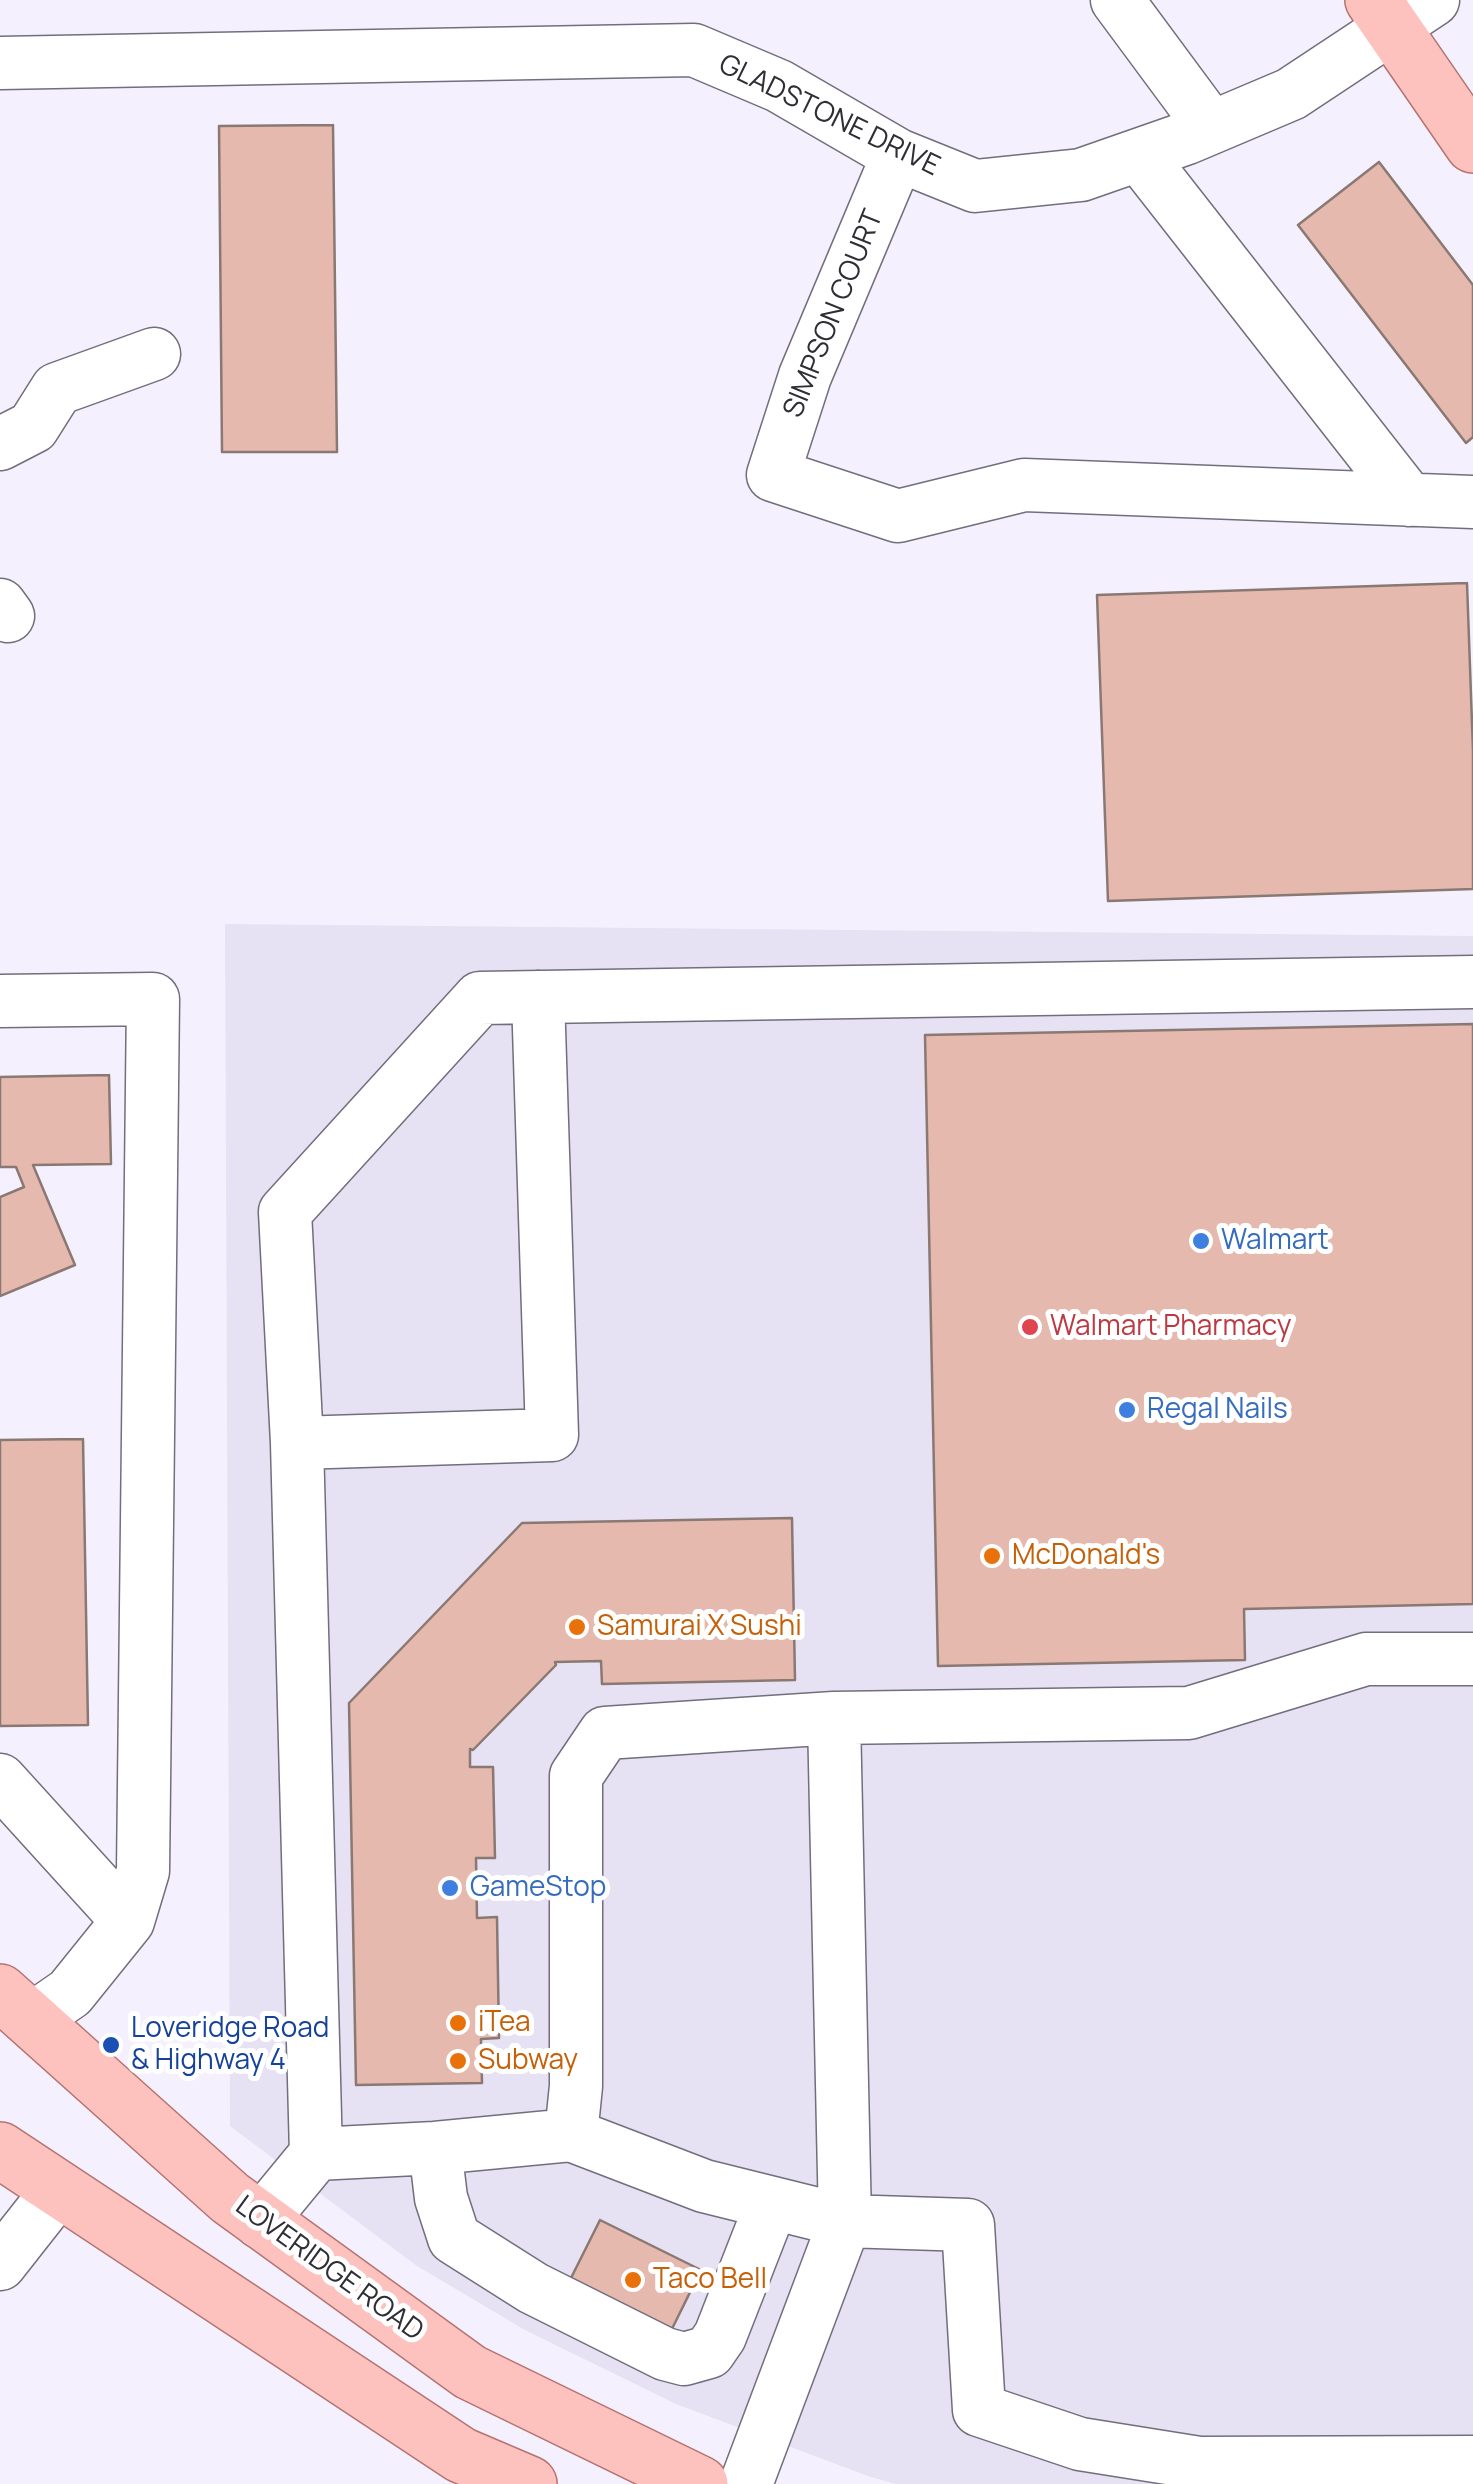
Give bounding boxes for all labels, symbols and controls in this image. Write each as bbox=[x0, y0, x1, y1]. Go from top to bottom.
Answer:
street label: GLADSTONE DRIVE bbox=[713, 48, 945, 184]
street label: SIMPSON COURT bbox=[777, 205, 891, 423]
place label: Walmart bbox=[1221, 1224, 1329, 1258]
marker: Walmart bbox=[1190, 1230, 1212, 1252]
place label: Walmart Pharmacy bbox=[1050, 1310, 1291, 1344]
marker: Walmart Pharmacy bbox=[1019, 1316, 1041, 1338]
place label: Regal Nails bbox=[1147, 1393, 1288, 1427]
marker: Regal Nails bbox=[1116, 1399, 1138, 1421]
place label: McDonald's bbox=[1012, 1539, 1160, 1573]
marker: McDonald's bbox=[981, 1545, 1003, 1567]
place label: Samurai X Sushi bbox=[597, 1610, 802, 1644]
marker: Samurai X Sushi bbox=[566, 1616, 588, 1638]
place label: GameStop bbox=[470, 1871, 606, 1905]
marker: GameStop bbox=[439, 1877, 461, 1899]
place label: iTea bbox=[478, 2006, 531, 2040]
place label: Loveridge Road & Highway 4 bbox=[131, 2012, 329, 2078]
marker: iTea bbox=[447, 2012, 469, 2034]
marker: Loveridge Road & Highway 4 bbox=[100, 2034, 122, 2056]
place label: Subway bbox=[478, 2044, 578, 2078]
marker: Subway bbox=[447, 2050, 469, 2072]
street label: LOVERIDGE ROAD bbox=[228, 2190, 430, 2348]
place label: Taco Bell bbox=[653, 2263, 767, 2297]
marker: Taco Bell bbox=[622, 2269, 644, 2291]

